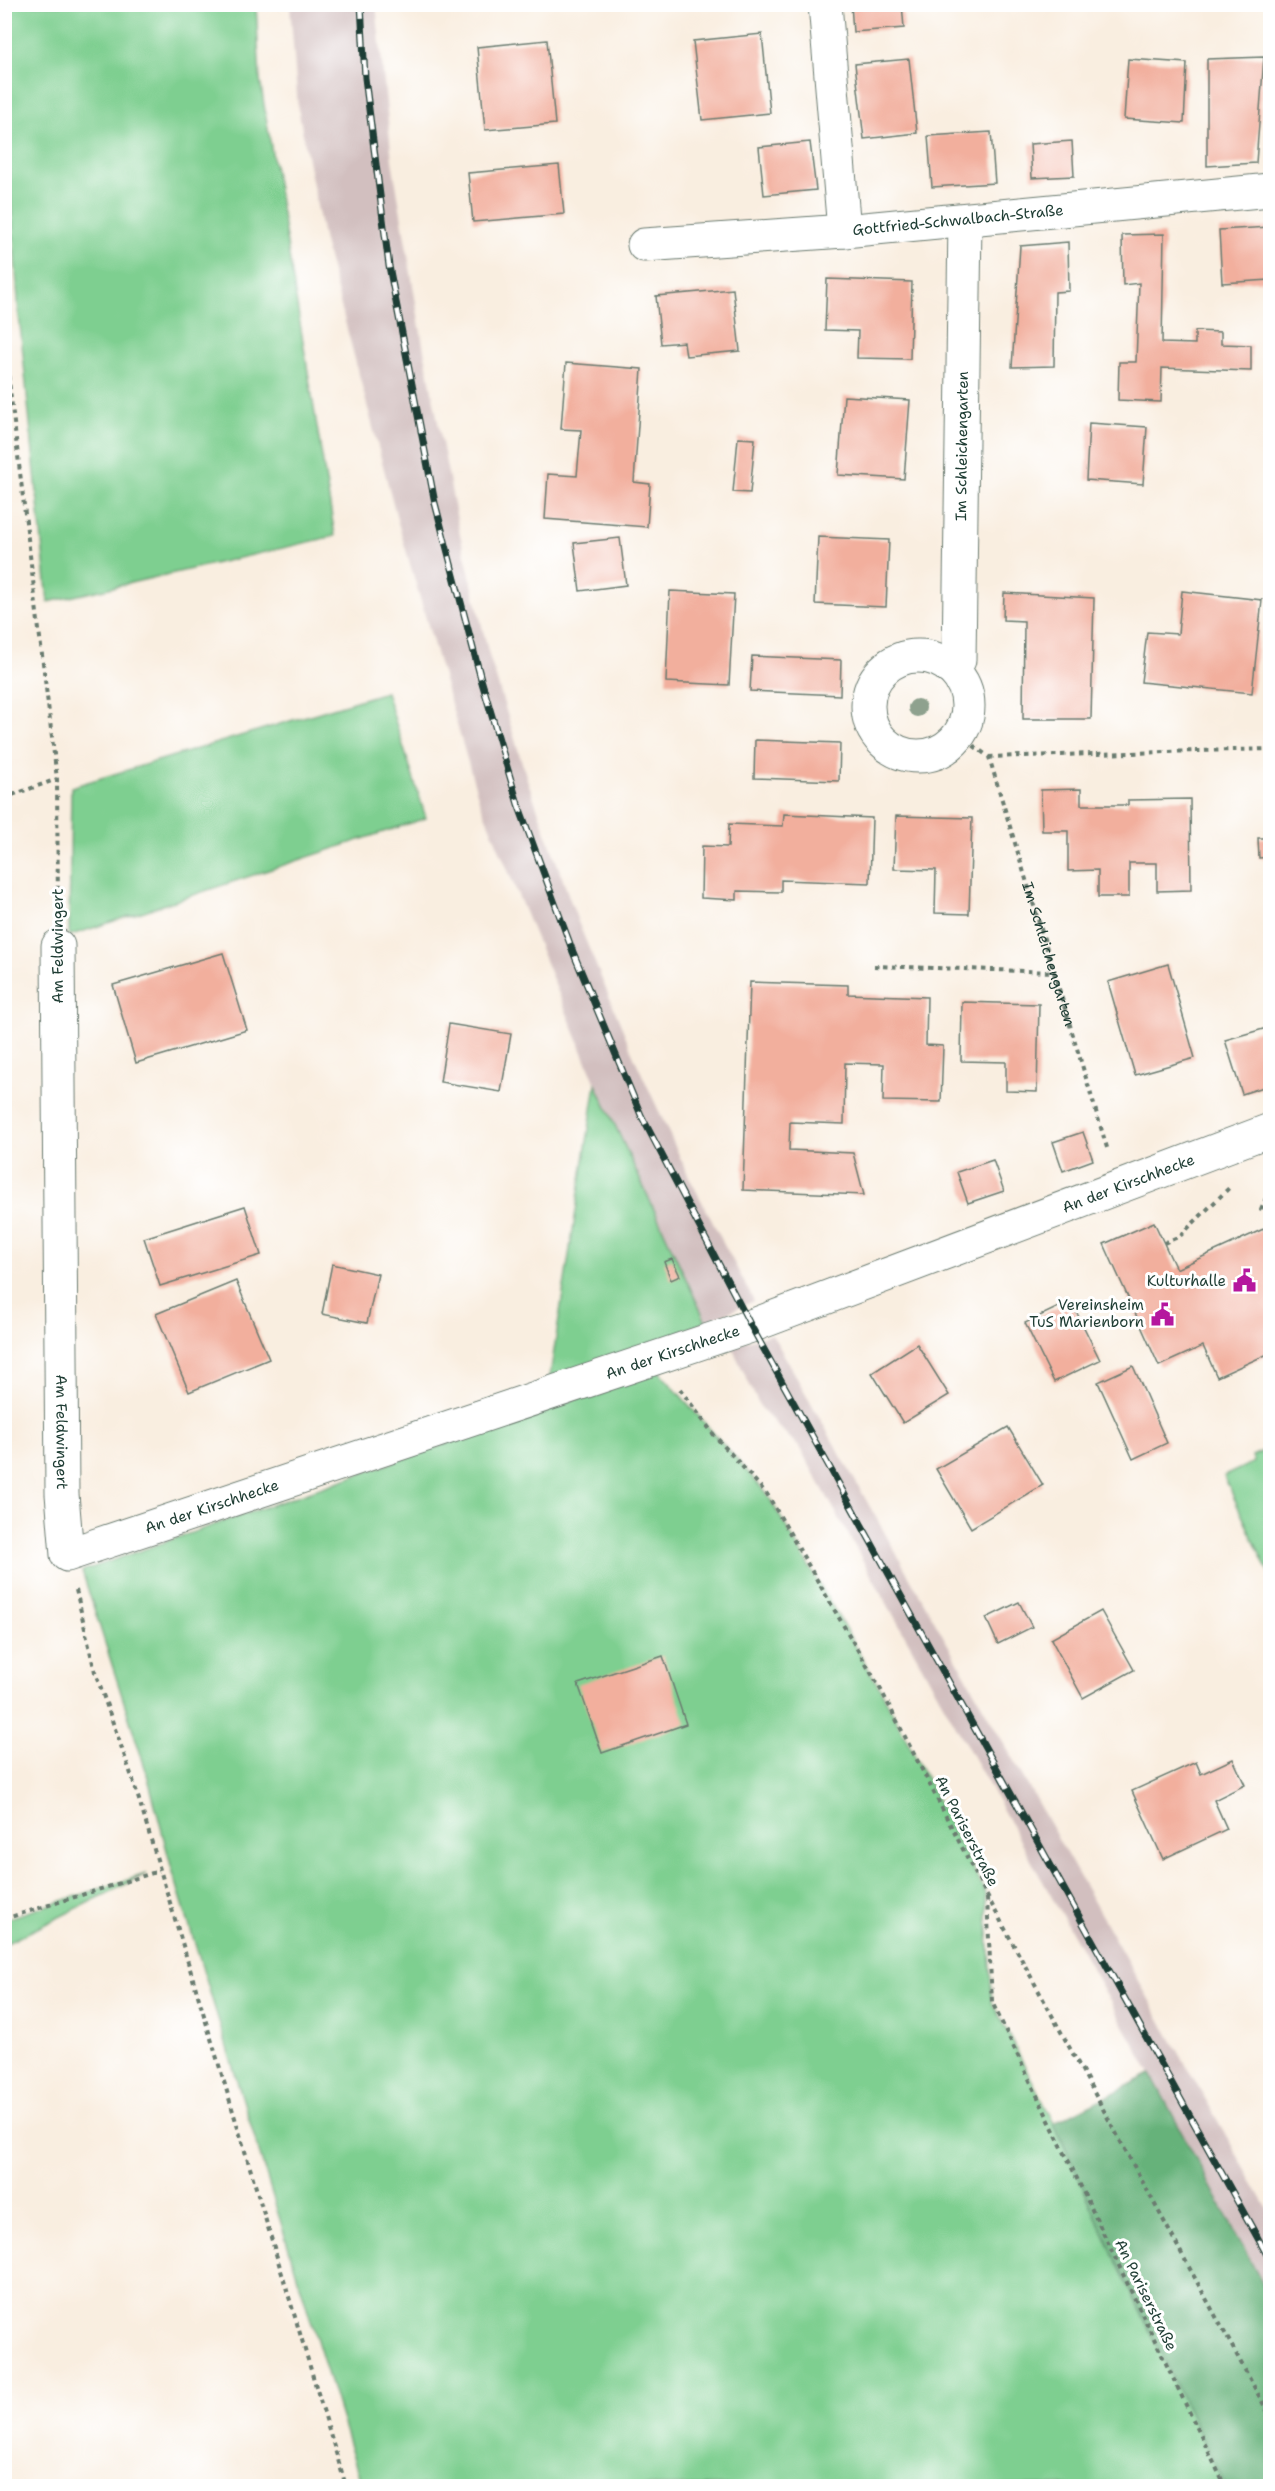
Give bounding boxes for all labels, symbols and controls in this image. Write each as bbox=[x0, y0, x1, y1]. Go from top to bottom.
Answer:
street label: Gottfried-Schwalbach-Straße bbox=[852, 200, 1064, 240]
street label: Im Schleichengarten bbox=[951, 371, 973, 521]
street label: Im Schleichengarten bbox=[1017, 879, 1080, 1029]
street label: Am Feldwingert bbox=[48, 888, 68, 1004]
street label: An der Kirschhecke bbox=[1059, 1149, 1198, 1218]
public building icon: Kulturhalle bbox=[1231, 1268, 1257, 1294]
place label: Kulturhalle bbox=[1147, 1271, 1226, 1291]
place label: Vereinsheim TuS Marienborn bbox=[1029, 1295, 1144, 1332]
public building icon: Vereinsheim TuS Marienborn bbox=[1149, 1301, 1175, 1327]
street label: An der Kirschhecke bbox=[603, 1320, 742, 1384]
street label: Am Feldwingert bbox=[51, 1374, 72, 1490]
street label: An der Kirschhecke bbox=[142, 1475, 281, 1538]
street label: An Pariserstraße bbox=[930, 1772, 1004, 1890]
street label: An Pariserstraße bbox=[1110, 2236, 1182, 2354]

